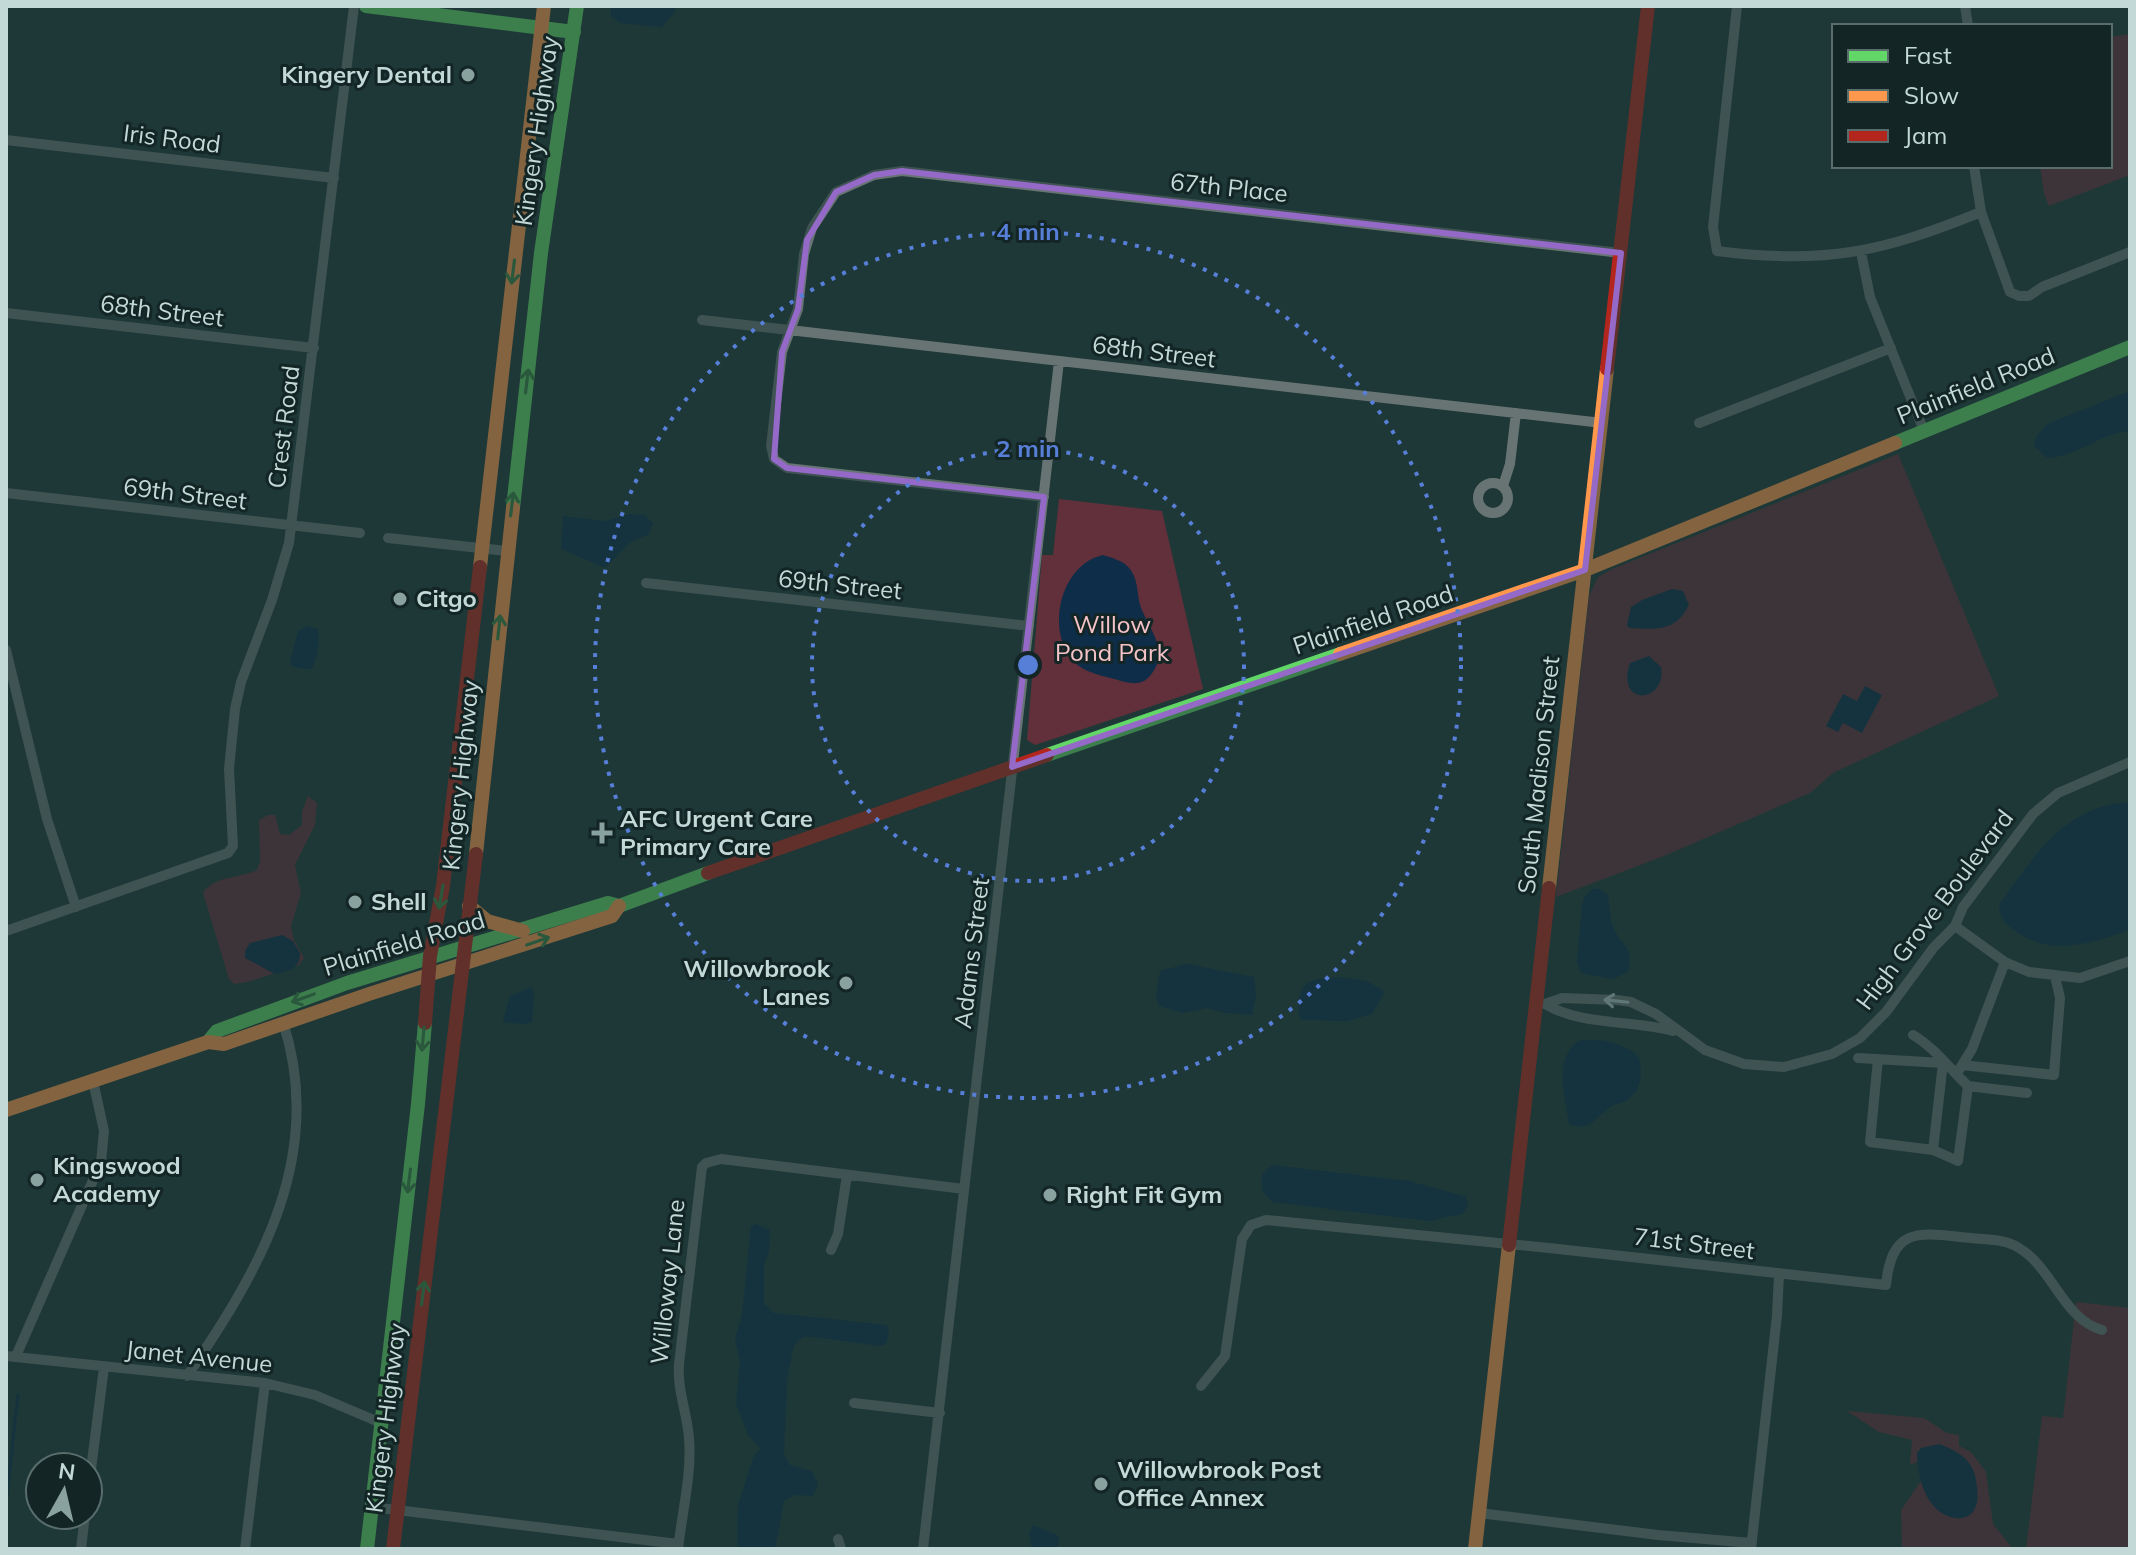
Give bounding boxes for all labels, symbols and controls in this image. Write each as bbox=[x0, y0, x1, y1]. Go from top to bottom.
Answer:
legend bbox=[1832, 24, 2112, 168]
street label: Kingery Highway bbox=[508, 34, 564, 228]
text: Fast bbox=[1904, 40, 1952, 70]
place label: Kingery Dental bbox=[281, 59, 452, 89]
marker: Kingery Dental bbox=[459, 66, 477, 84]
text: Slow bbox=[1904, 80, 1959, 110]
street label: Iris Road bbox=[122, 117, 222, 159]
text: Jam bbox=[1904, 120, 1947, 150]
street label: 67th Place bbox=[1169, 166, 1289, 208]
text: 4 min bbox=[996, 216, 1060, 246]
one-way arrow bbox=[505, 258, 520, 285]
street label: 68th Street bbox=[99, 288, 225, 332]
street label: 68th Street bbox=[1091, 329, 1217, 373]
street label: Plainfield Road bbox=[1892, 340, 2059, 430]
street label: Crest Road bbox=[261, 364, 305, 490]
one-way arrow bbox=[519, 368, 534, 395]
text: 2 min bbox=[996, 433, 1060, 463]
street label: 69th Street bbox=[122, 471, 248, 515]
one-way arrow bbox=[505, 492, 520, 518]
street label: 69th Street bbox=[777, 563, 903, 605]
street label: Plainfield Road bbox=[1289, 578, 1457, 661]
place label: Citgo bbox=[416, 583, 477, 613]
marker: Citgo bbox=[391, 590, 409, 608]
park label: Willow Pond Park bbox=[1055, 609, 1170, 667]
one-way arrow bbox=[492, 614, 507, 641]
centre of rings bbox=[1014, 651, 1042, 679]
street label: South Madison Street bbox=[1511, 655, 1565, 895]
street label: Kingery Highway bbox=[435, 678, 485, 872]
place label: AFC Urgent Care Primary Care bbox=[620, 803, 813, 861]
street label: High Grove Boulevard bbox=[1849, 803, 2019, 1015]
marker: AFC Urgent Care Primary Care bbox=[591, 822, 613, 844]
street label: Adams Street bbox=[947, 876, 995, 1030]
one-way arrow bbox=[433, 883, 448, 909]
place label: Shell bbox=[371, 886, 427, 916]
marker: Shell bbox=[346, 893, 364, 911]
street label: Plainfield Road bbox=[319, 904, 488, 982]
one-way arrow bbox=[525, 932, 550, 947]
place label: Willowbrook Lanes bbox=[683, 953, 831, 1011]
marker: Willowbrook Lanes bbox=[837, 974, 855, 992]
one-way arrow bbox=[291, 992, 316, 1007]
one-way arrow bbox=[1603, 993, 1630, 1008]
one-way arrow bbox=[416, 1025, 431, 1052]
place label: Kingswood Academy bbox=[53, 1150, 181, 1208]
one-way arrow bbox=[402, 1168, 417, 1194]
marker: Kingswood Academy bbox=[28, 1171, 46, 1189]
place label: Right Fit Gym bbox=[1066, 1179, 1222, 1209]
marker: Right Fit Gym bbox=[1041, 1186, 1059, 1204]
street label: Willoway Lane bbox=[643, 1198, 691, 1366]
street label: 71st Street bbox=[1632, 1221, 1756, 1265]
one-way arrow bbox=[416, 1280, 431, 1307]
street label: Kingery Highway bbox=[358, 1321, 412, 1515]
street label: Janet Avenue bbox=[124, 1333, 274, 1379]
north arrow bbox=[24, 1451, 104, 1531]
place label: Willowbrook Post Office Annex bbox=[1117, 1454, 1321, 1512]
text: N bbox=[57, 1456, 77, 1486]
marker: Willowbrook Post Office Annex bbox=[1092, 1475, 1110, 1493]

